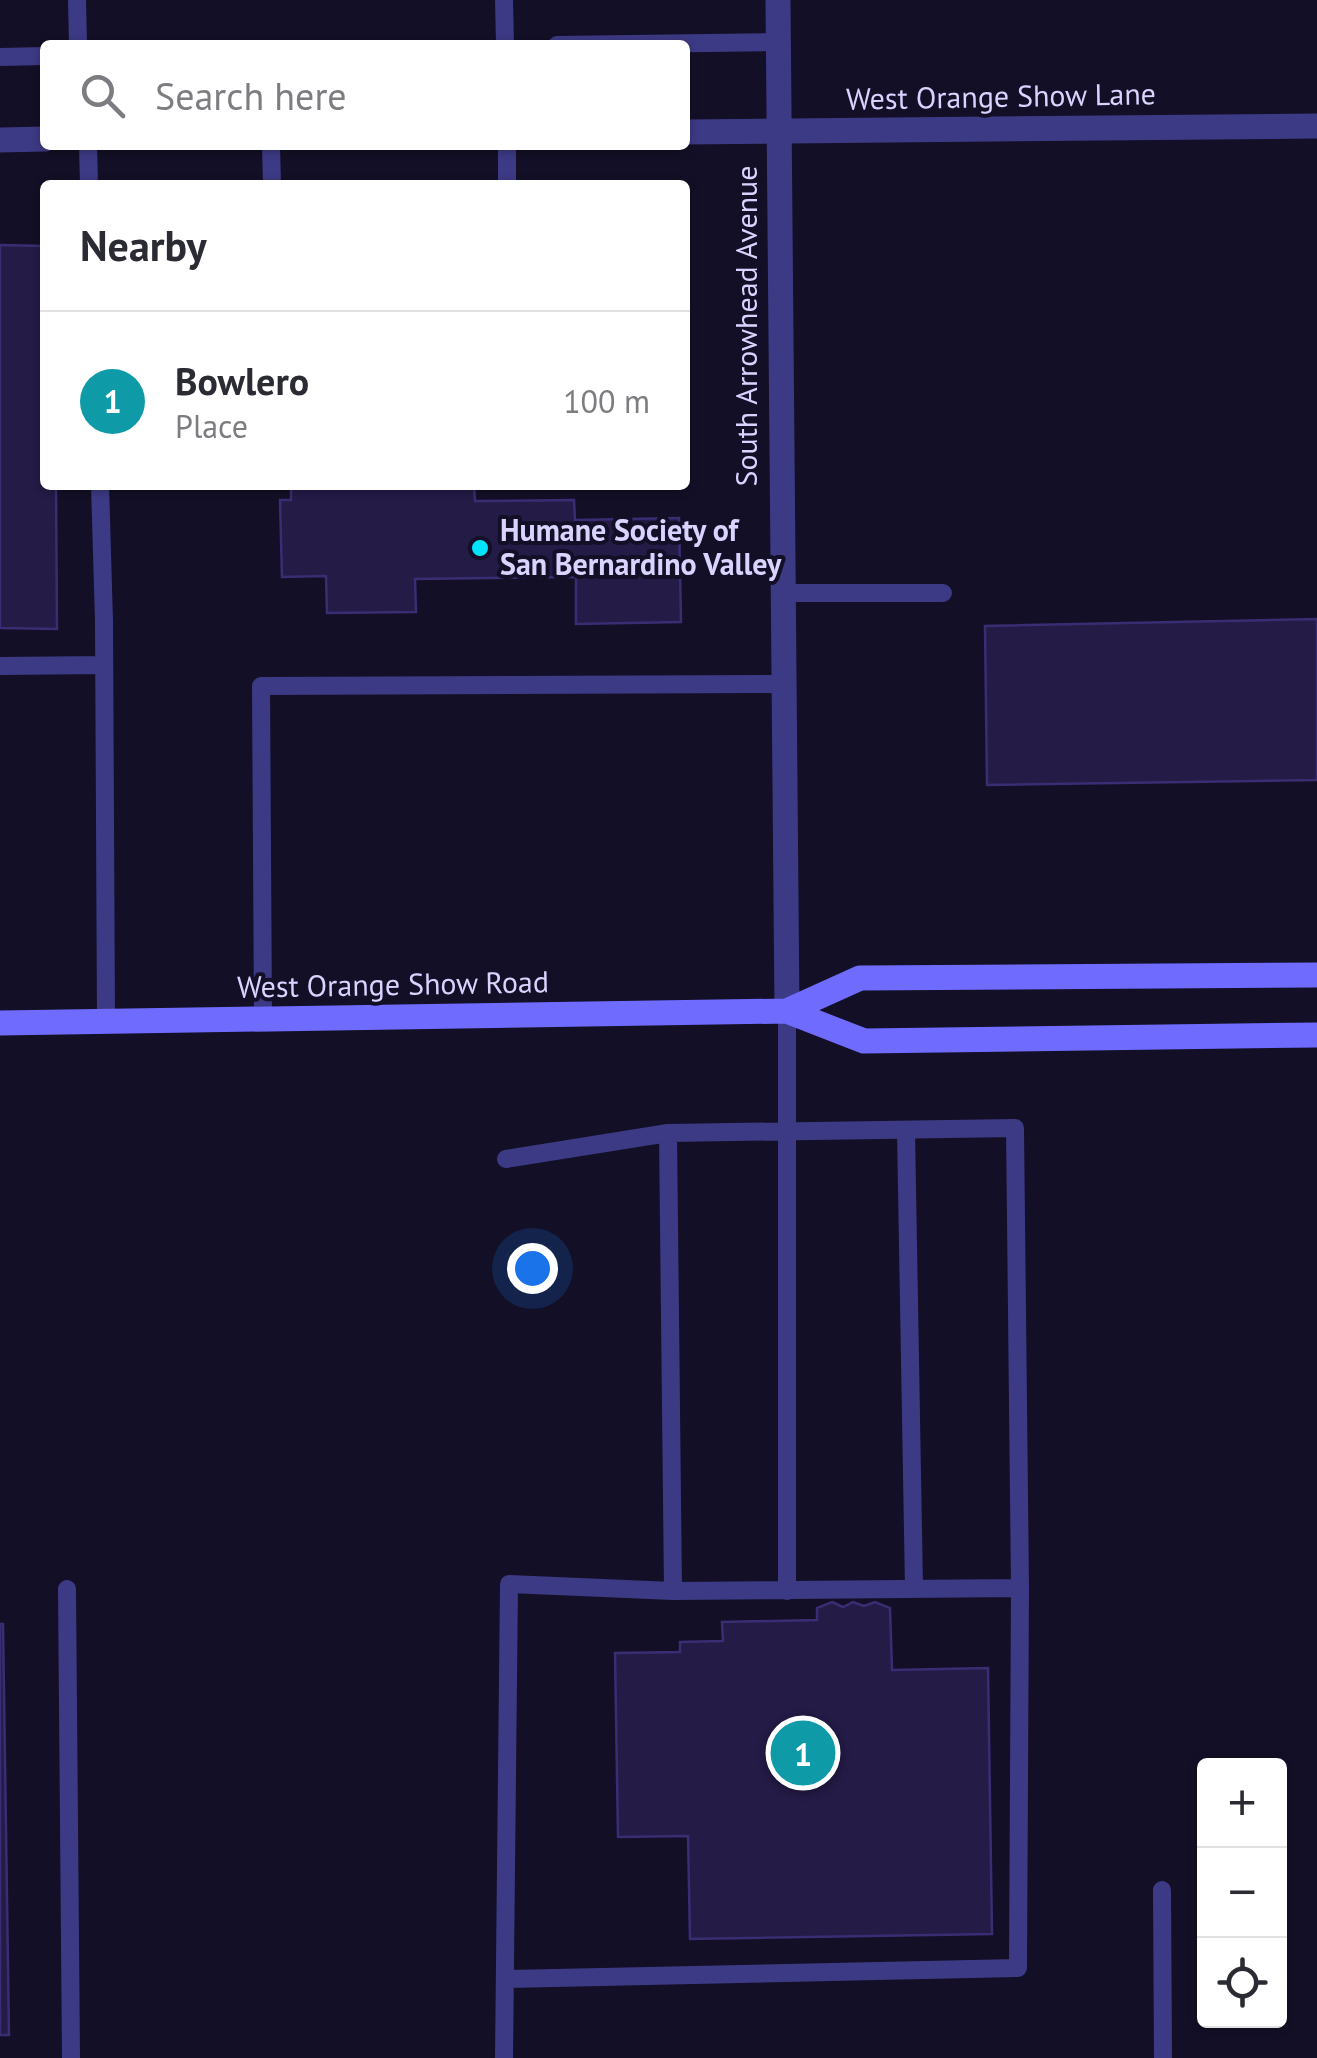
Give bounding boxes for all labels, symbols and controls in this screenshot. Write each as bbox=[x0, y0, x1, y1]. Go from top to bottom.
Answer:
search box bbox=[40, 40, 690, 150]
icon: search bbox=[75, 68, 130, 123]
text: Search here bbox=[155, 71, 347, 120]
street label: West Orange Show Lane bbox=[846, 73, 1156, 118]
street label: South Arrowhead Avenue bbox=[726, 166, 765, 486]
text: Nearby bbox=[80, 218, 207, 273]
text: Bowlero bbox=[175, 356, 309, 405]
text: 1 bbox=[103, 380, 122, 422]
text: 100 m bbox=[563, 380, 650, 422]
text: Place bbox=[175, 405, 248, 447]
place label: Humane Society of San Bernardino Valley bbox=[500, 510, 782, 583]
marker: Humane Society of San Bernardino Valley bbox=[469, 537, 491, 559]
street label: West Orange Show Road bbox=[237, 961, 549, 1006]
your location bbox=[507, 1243, 558, 1294]
pin: 1 bbox=[770, 1716, 836, 1790]
map controls bbox=[1197, 1758, 1287, 2028]
button: + bbox=[1197, 1758, 1287, 1848]
button: − bbox=[1197, 1848, 1287, 1938]
button: locate bbox=[1197, 1938, 1287, 2028]

